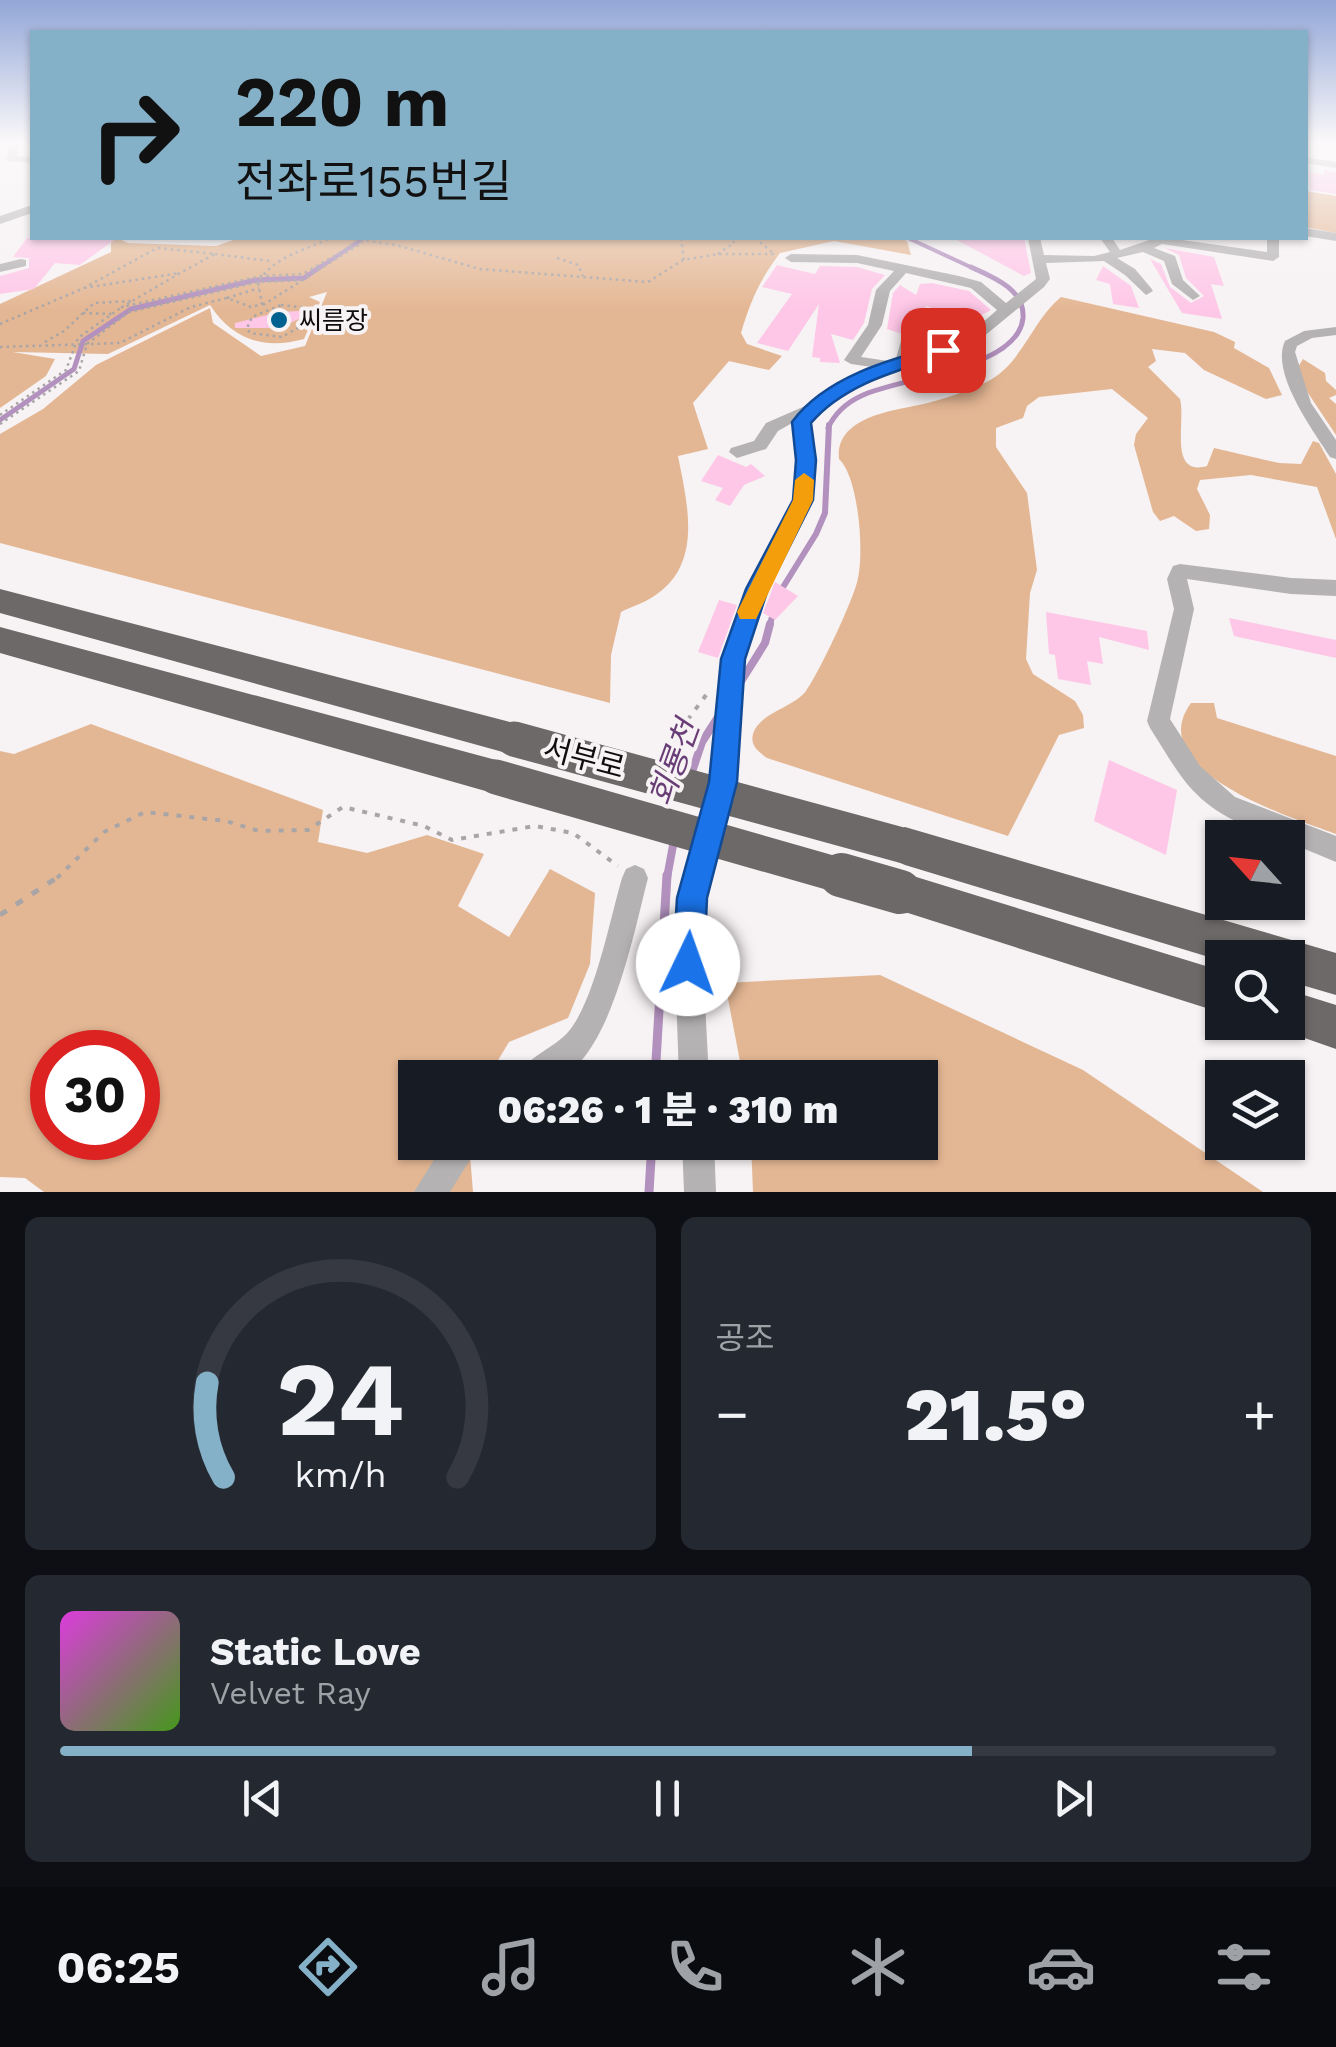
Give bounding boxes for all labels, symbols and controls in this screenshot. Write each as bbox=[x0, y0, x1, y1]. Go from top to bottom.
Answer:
text: 220 m bbox=[235, 61, 449, 143]
icon: right bbox=[70, 70, 200, 200]
text: 전좌로155번길 bbox=[235, 155, 512, 208]
place label: 씨름장 bbox=[299, 306, 368, 335]
pin bbox=[901, 308, 986, 393]
marker: 씨름장 bbox=[268, 309, 290, 331]
icon: arrive bbox=[916, 323, 971, 378]
water label: 회룡천 bbox=[641, 712, 708, 811]
street label: 서부로 bbox=[540, 730, 629, 785]
north arrow bbox=[1205, 820, 1305, 920]
map controls bbox=[1205, 820, 1305, 1160]
position arrow bbox=[636, 912, 740, 1016]
button: search bbox=[1205, 940, 1305, 1040]
speed limit sign: 30 bbox=[30, 1030, 160, 1160]
button: layers bbox=[1205, 1060, 1305, 1160]
text: 06:26 · 1 분 · 310 m bbox=[498, 1088, 838, 1132]
text: 공조 bbox=[716, 1319, 774, 1357]
text: 24 bbox=[276, 1338, 404, 1460]
text: 21.5° bbox=[904, 1370, 1087, 1458]
text: − bbox=[716, 1382, 749, 1446]
text: + bbox=[1243, 1382, 1276, 1446]
text: km/h bbox=[294, 1454, 386, 1496]
text: Static Love bbox=[210, 1630, 421, 1674]
text: Velvet Ray bbox=[210, 1674, 371, 1712]
icon: previous bbox=[235, 1771, 290, 1826]
icon: pause bbox=[640, 1771, 695, 1826]
icon: next bbox=[1046, 1771, 1101, 1826]
icon: directions bbox=[293, 1932, 363, 2002]
icon: music bbox=[476, 1932, 546, 2002]
icon: phone bbox=[660, 1932, 730, 2002]
icon: climate bbox=[843, 1932, 913, 2002]
icon: car bbox=[1026, 1932, 1096, 2002]
icon: filters bbox=[1209, 1932, 1279, 2002]
text: 06:25 bbox=[57, 1941, 180, 1994]

